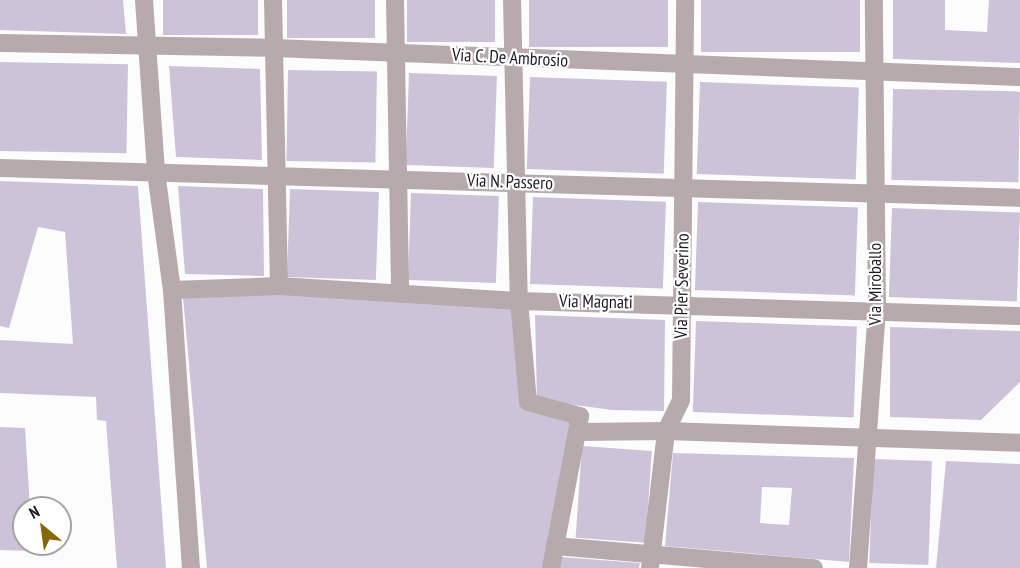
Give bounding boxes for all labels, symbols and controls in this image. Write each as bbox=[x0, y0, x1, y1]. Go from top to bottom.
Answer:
street label: Via C. De Ambrosio bbox=[451, 44, 569, 72]
street label: Via N. Passero bbox=[466, 170, 554, 194]
street label: Via Pier Severino bbox=[670, 233, 694, 339]
street label: Via Miroballo bbox=[864, 243, 886, 325]
street label: Via Magnati bbox=[559, 291, 633, 313]
north arrow bbox=[12, 496, 72, 556]
text: N bbox=[26, 501, 43, 523]

